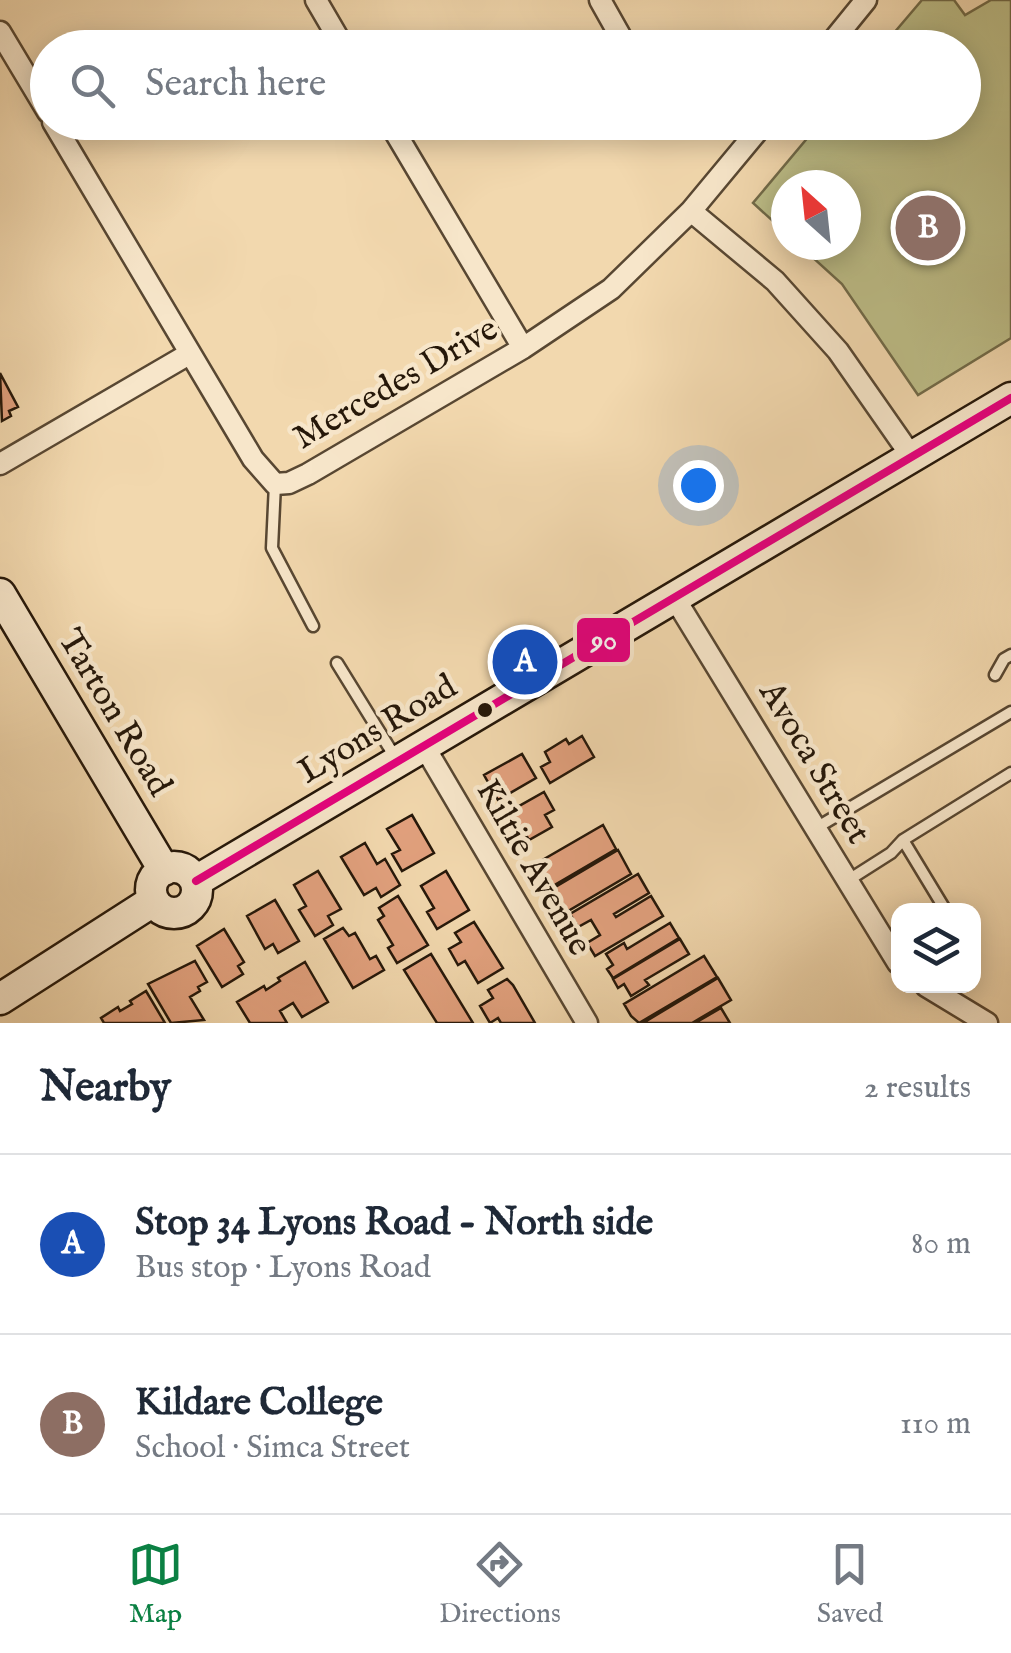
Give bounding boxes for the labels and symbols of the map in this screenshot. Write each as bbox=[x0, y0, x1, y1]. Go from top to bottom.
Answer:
north arrow bbox=[771, 170, 861, 260]
pin: B bbox=[896, 190, 960, 266]
street label: Mercedes Drive bbox=[286, 307, 506, 461]
your location bbox=[673, 460, 724, 511]
line badge: 90 bbox=[575, 616, 632, 664]
street label: Tarton Road bbox=[47, 621, 182, 805]
pin: A bbox=[492, 624, 558, 700]
text: 90 bbox=[590, 624, 617, 659]
street label: Lyons Road bbox=[290, 665, 466, 795]
street label: Avoca Street bbox=[747, 673, 880, 852]
unlabelled marker bbox=[475, 700, 495, 720]
street label: Kiltie Avenue bbox=[464, 772, 602, 964]

